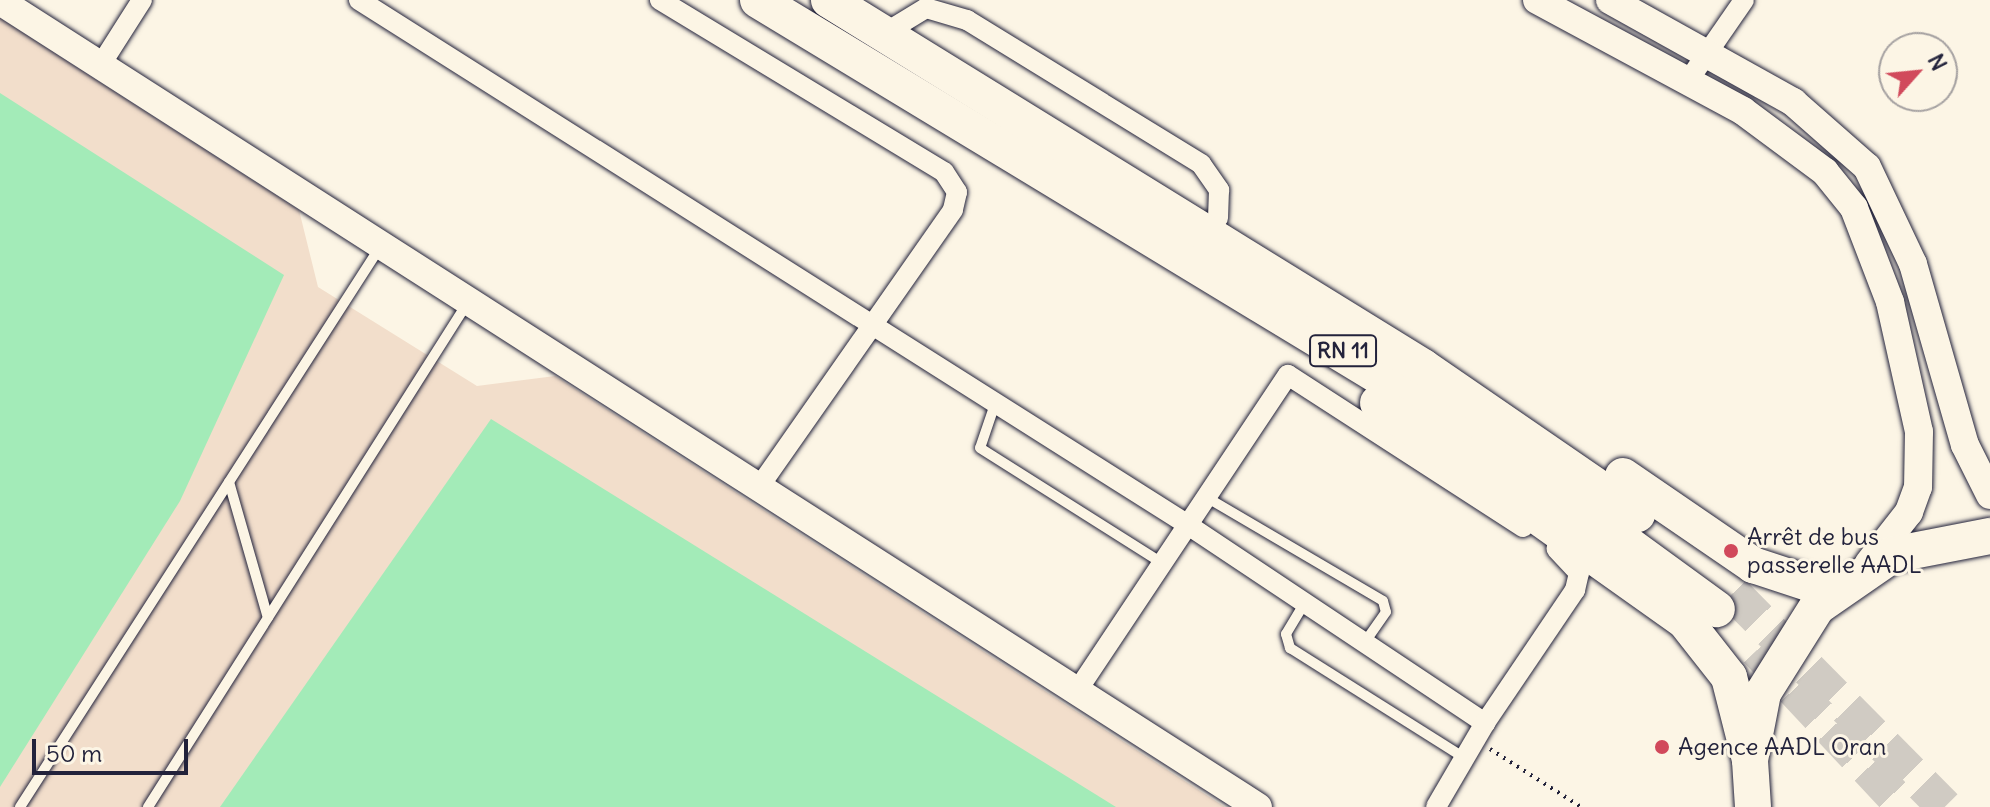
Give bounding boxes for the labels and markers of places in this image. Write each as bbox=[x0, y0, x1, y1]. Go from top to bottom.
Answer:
place label: Arrêt de bus passerelle AADL bbox=[1747, 523, 1921, 579]
marker: Arrêt de bus passerelle AADL bbox=[1722, 542, 1740, 560]
place label: Agence AADL Oran bbox=[1678, 733, 1886, 761]
marker: Agence AADL Oran bbox=[1653, 738, 1671, 756]

